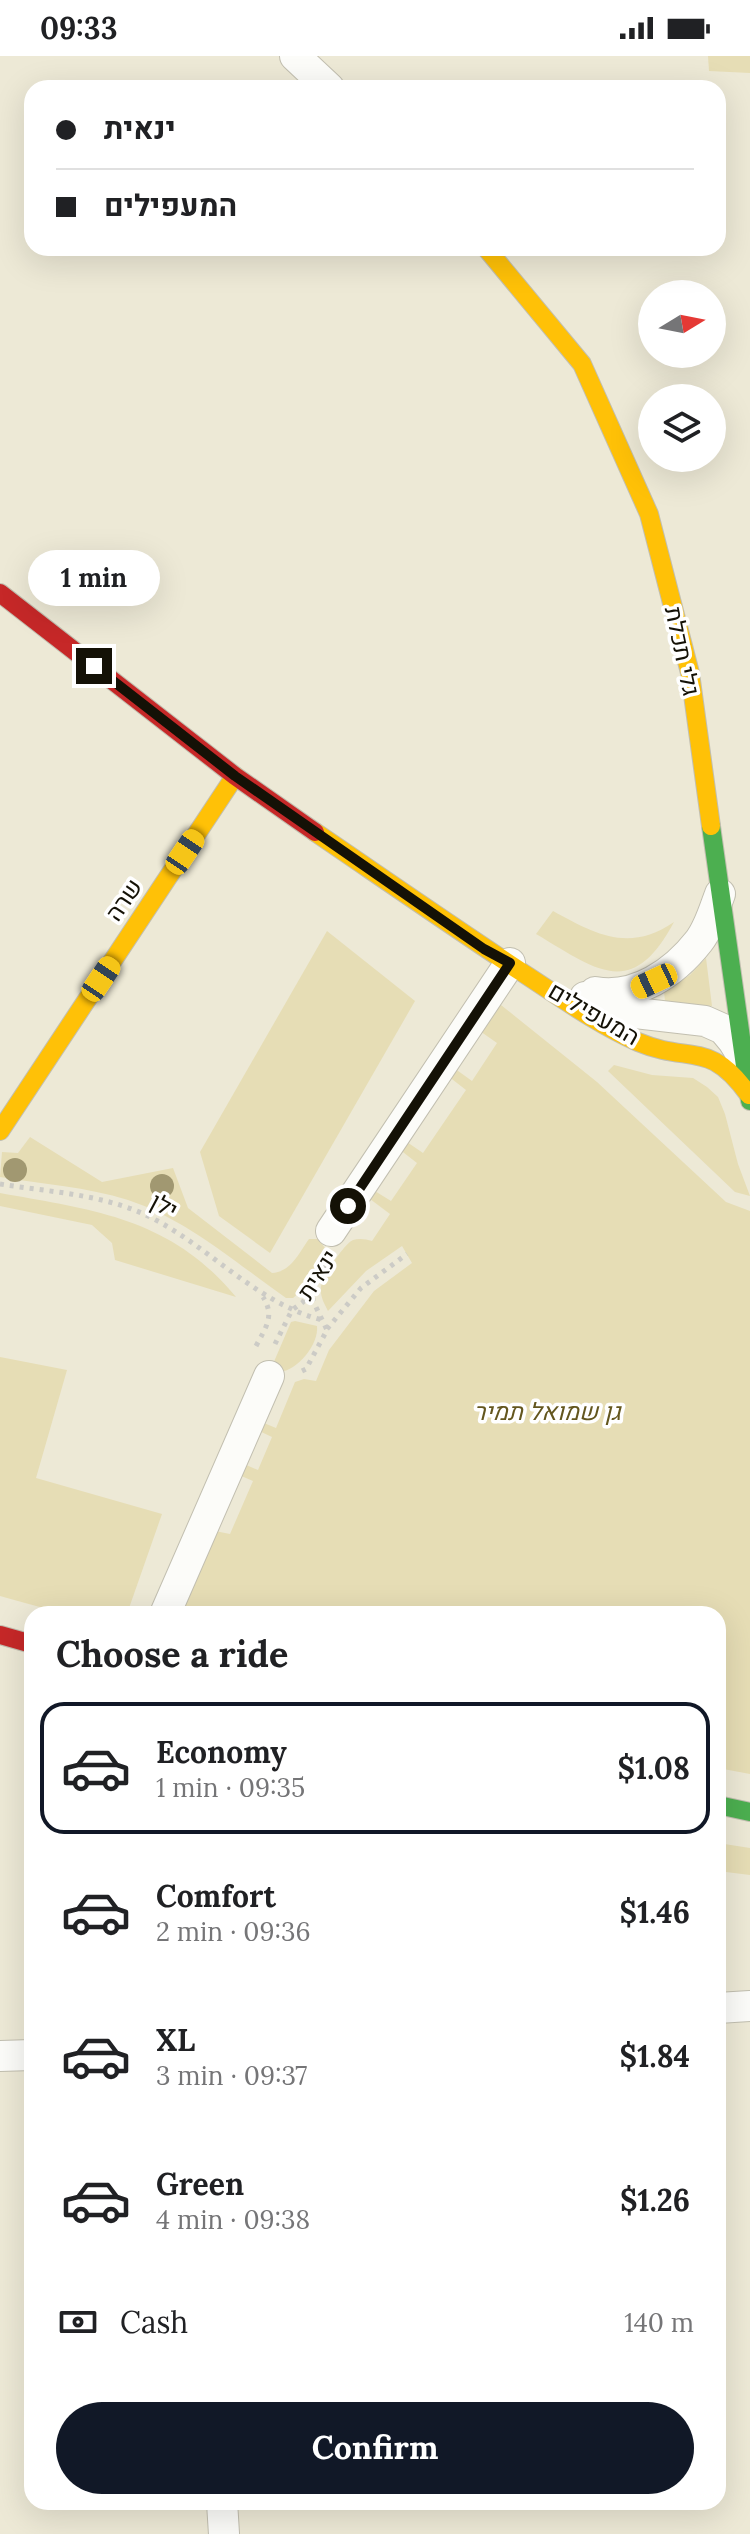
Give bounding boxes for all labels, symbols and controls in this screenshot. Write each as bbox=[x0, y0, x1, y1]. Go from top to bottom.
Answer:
text: 09:33 bbox=[40, 9, 117, 47]
text: ינאית bbox=[104, 109, 176, 147]
text: המעפילים bbox=[104, 186, 237, 224]
north arrow bbox=[638, 280, 726, 368]
map controls bbox=[638, 280, 726, 472]
button: layers bbox=[638, 384, 726, 472]
callout: 1 min bbox=[28, 550, 160, 606]
text: 1 min bbox=[61, 561, 127, 594]
street label: גלי תכלת bbox=[658, 603, 707, 698]
route end bbox=[76, 648, 112, 684]
car bbox=[162, 825, 208, 879]
street label: שרה bbox=[98, 872, 149, 927]
car bbox=[78, 952, 124, 1006]
car bbox=[627, 960, 681, 1002]
street label: המעפילים bbox=[543, 975, 645, 1052]
street label: ילן bbox=[145, 1186, 183, 1225]
route start bbox=[330, 1188, 366, 1224]
street label: ינאית bbox=[290, 1244, 345, 1306]
park label: גן שמואל תמיר bbox=[473, 1396, 622, 1427]
text: Choose a ride bbox=[56, 1631, 288, 1677]
icon: car bbox=[60, 1732, 132, 1804]
text: Economy bbox=[156, 1733, 287, 1771]
text: $1.08 bbox=[617, 1749, 690, 1787]
text: 1 min · 09:35 bbox=[156, 1771, 305, 1804]
icon: car bbox=[60, 1876, 132, 1948]
text: Comfort bbox=[156, 1877, 276, 1915]
text: $1.46 bbox=[620, 1893, 690, 1931]
text: 2 min · 09:36 bbox=[156, 1915, 311, 1948]
icon: car bbox=[60, 2020, 132, 2092]
text: XL bbox=[156, 2021, 195, 2059]
text: $1.84 bbox=[620, 2037, 690, 2075]
text: 3 min · 09:37 bbox=[156, 2059, 307, 2092]
icon: car bbox=[60, 2164, 132, 2236]
text: Green bbox=[156, 2165, 244, 2203]
text: $1.26 bbox=[620, 2181, 690, 2219]
text: 4 min · 09:38 bbox=[156, 2203, 310, 2236]
icon: cash bbox=[56, 2300, 100, 2344]
text: Cash bbox=[120, 2303, 188, 2341]
text: 140 m bbox=[624, 2306, 694, 2339]
button: Confirm bbox=[56, 2402, 694, 2494]

